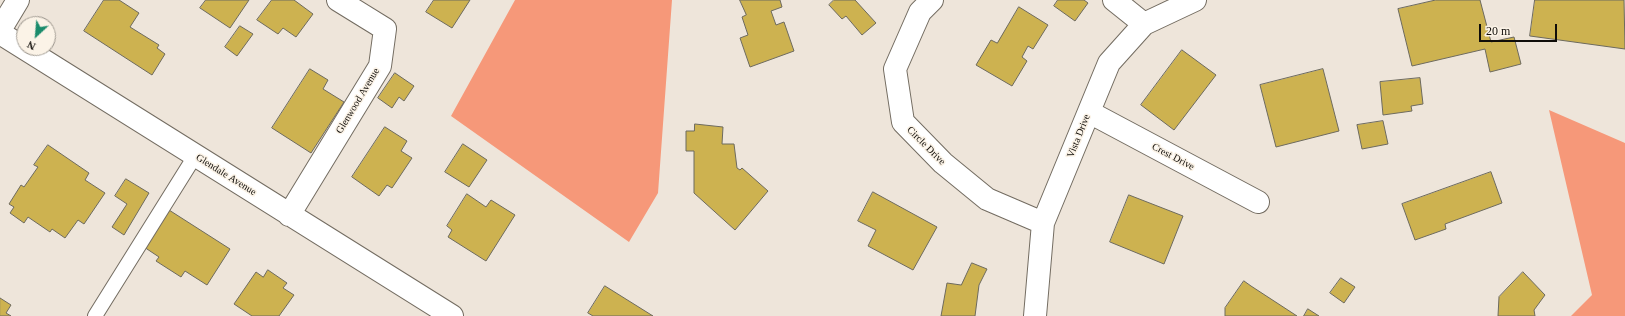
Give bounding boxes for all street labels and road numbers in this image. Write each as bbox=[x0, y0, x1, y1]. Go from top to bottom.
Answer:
street label: Glenwood Avenue bbox=[334, 66, 382, 136]
street label: Vista Drive bbox=[1065, 113, 1093, 159]
street label: Circle Drive bbox=[904, 124, 948, 168]
street label: Crest Drive bbox=[1150, 141, 1196, 173]
street label: Glendale Avenue bbox=[194, 152, 258, 198]

